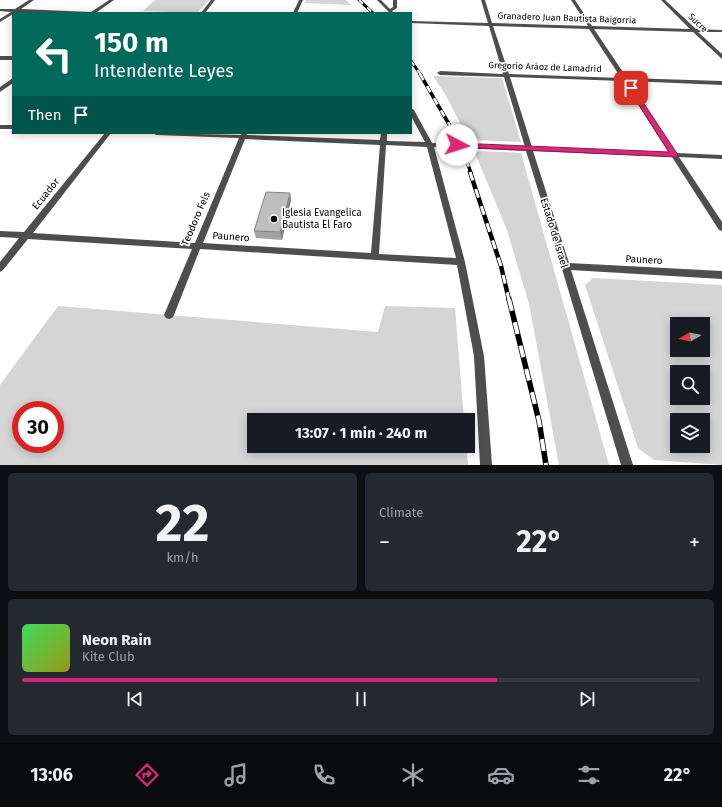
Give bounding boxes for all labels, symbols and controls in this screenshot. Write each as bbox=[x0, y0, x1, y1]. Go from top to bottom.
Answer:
street label: Granadero Juan Bautista Baigorria bbox=[498, 11, 637, 25]
street label: Sucre bbox=[686, 12, 710, 34]
text: 150 m bbox=[94, 26, 169, 59]
icon: left bbox=[28, 28, 80, 80]
text: Intendente Leyes bbox=[94, 60, 234, 82]
street label: Gregorio Aráoz de Lamadrid bbox=[488, 60, 602, 74]
pin bbox=[614, 71, 648, 105]
icon: arrive bbox=[620, 77, 642, 99]
icon: arrive bbox=[70, 104, 92, 126]
text: Then bbox=[28, 106, 62, 124]
position arrow bbox=[436, 124, 478, 166]
street label: Ecuador bbox=[30, 176, 62, 212]
street label: Teodoro Fels bbox=[179, 190, 213, 248]
street label: Estado de Israel bbox=[538, 197, 570, 269]
place label: Iglesia Evangelica Bautista El Faro bbox=[282, 207, 362, 231]
marker: Iglesia Evangelica Bautista El Faro bbox=[269, 214, 279, 224]
street label: Paunero bbox=[212, 230, 250, 244]
street label: Paunero bbox=[625, 253, 663, 267]
north arrow bbox=[670, 317, 710, 357]
map controls bbox=[670, 317, 710, 453]
button: search bbox=[670, 365, 710, 405]
speed limit sign: 30 bbox=[12, 401, 64, 453]
button: layers bbox=[670, 413, 710, 453]
text: 13:07 · 1 min · 240 m bbox=[295, 424, 427, 442]
text: 22 bbox=[156, 492, 209, 555]
text: Climate bbox=[379, 505, 423, 520]
text: 22° bbox=[516, 524, 563, 560]
text: − bbox=[379, 529, 390, 556]
text: + bbox=[689, 529, 700, 556]
text: km/h bbox=[166, 550, 199, 565]
text: Neon Rain bbox=[82, 631, 151, 649]
text: Kite Club bbox=[82, 649, 135, 664]
icon: previous bbox=[124, 688, 146, 710]
icon: pause bbox=[350, 688, 372, 710]
icon: next bbox=[576, 688, 598, 710]
icon: directions bbox=[133, 761, 161, 789]
icon: music bbox=[222, 761, 250, 789]
icon: phone bbox=[310, 761, 338, 789]
icon: climate bbox=[399, 761, 427, 789]
icon: car bbox=[487, 761, 515, 789]
icon: filters bbox=[575, 761, 603, 789]
text: 13:06 bbox=[30, 764, 73, 786]
text: 22° bbox=[664, 764, 692, 786]

